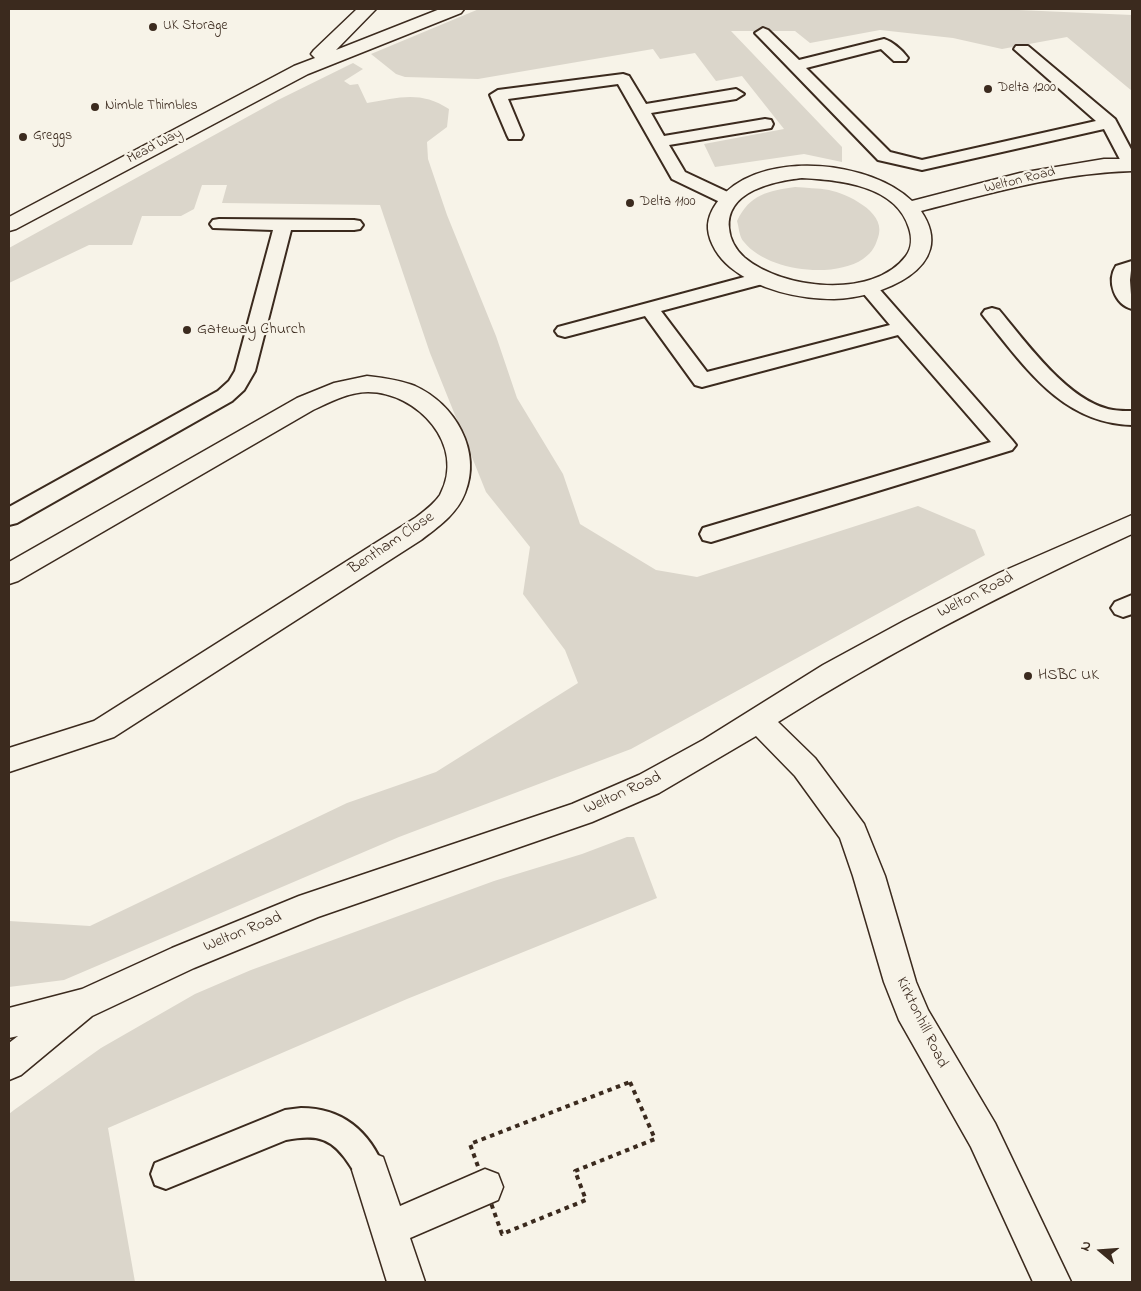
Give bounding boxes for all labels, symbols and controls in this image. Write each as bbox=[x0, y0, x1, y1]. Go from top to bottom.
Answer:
place label: UK Storage bbox=[163, 19, 228, 35]
marker: UK Storage bbox=[147, 21, 159, 33]
place label: Delta 1200 bbox=[998, 81, 1056, 97]
marker: Delta 1200 bbox=[982, 83, 994, 95]
place label: Nimble Thimbles bbox=[105, 99, 198, 115]
marker: Nimble Thimbles bbox=[89, 101, 101, 113]
street label: Mead Way bbox=[125, 126, 185, 168]
place label: Greggs bbox=[33, 129, 72, 145]
marker: Greggs bbox=[17, 131, 29, 143]
street label: Welton Road bbox=[983, 164, 1057, 198]
place label: Delta 1100 bbox=[640, 195, 696, 211]
marker: Delta 1100 bbox=[624, 197, 636, 209]
place label: Gateway Church bbox=[197, 320, 305, 340]
marker: Gateway Church bbox=[181, 324, 193, 336]
street label: Bentham Close bbox=[346, 508, 438, 580]
street label: Welton Road bbox=[935, 569, 1017, 623]
place label: HSBC UK bbox=[1038, 666, 1099, 686]
marker: HSBC UK bbox=[1022, 670, 1034, 682]
street label: Welton Road bbox=[581, 768, 665, 820]
street label: Welton Road bbox=[201, 909, 285, 957]
street label: Kirktonhill Road bbox=[891, 974, 951, 1072]
north arrow bbox=[1076, 1226, 1126, 1276]
text: N bbox=[1075, 1238, 1098, 1254]

